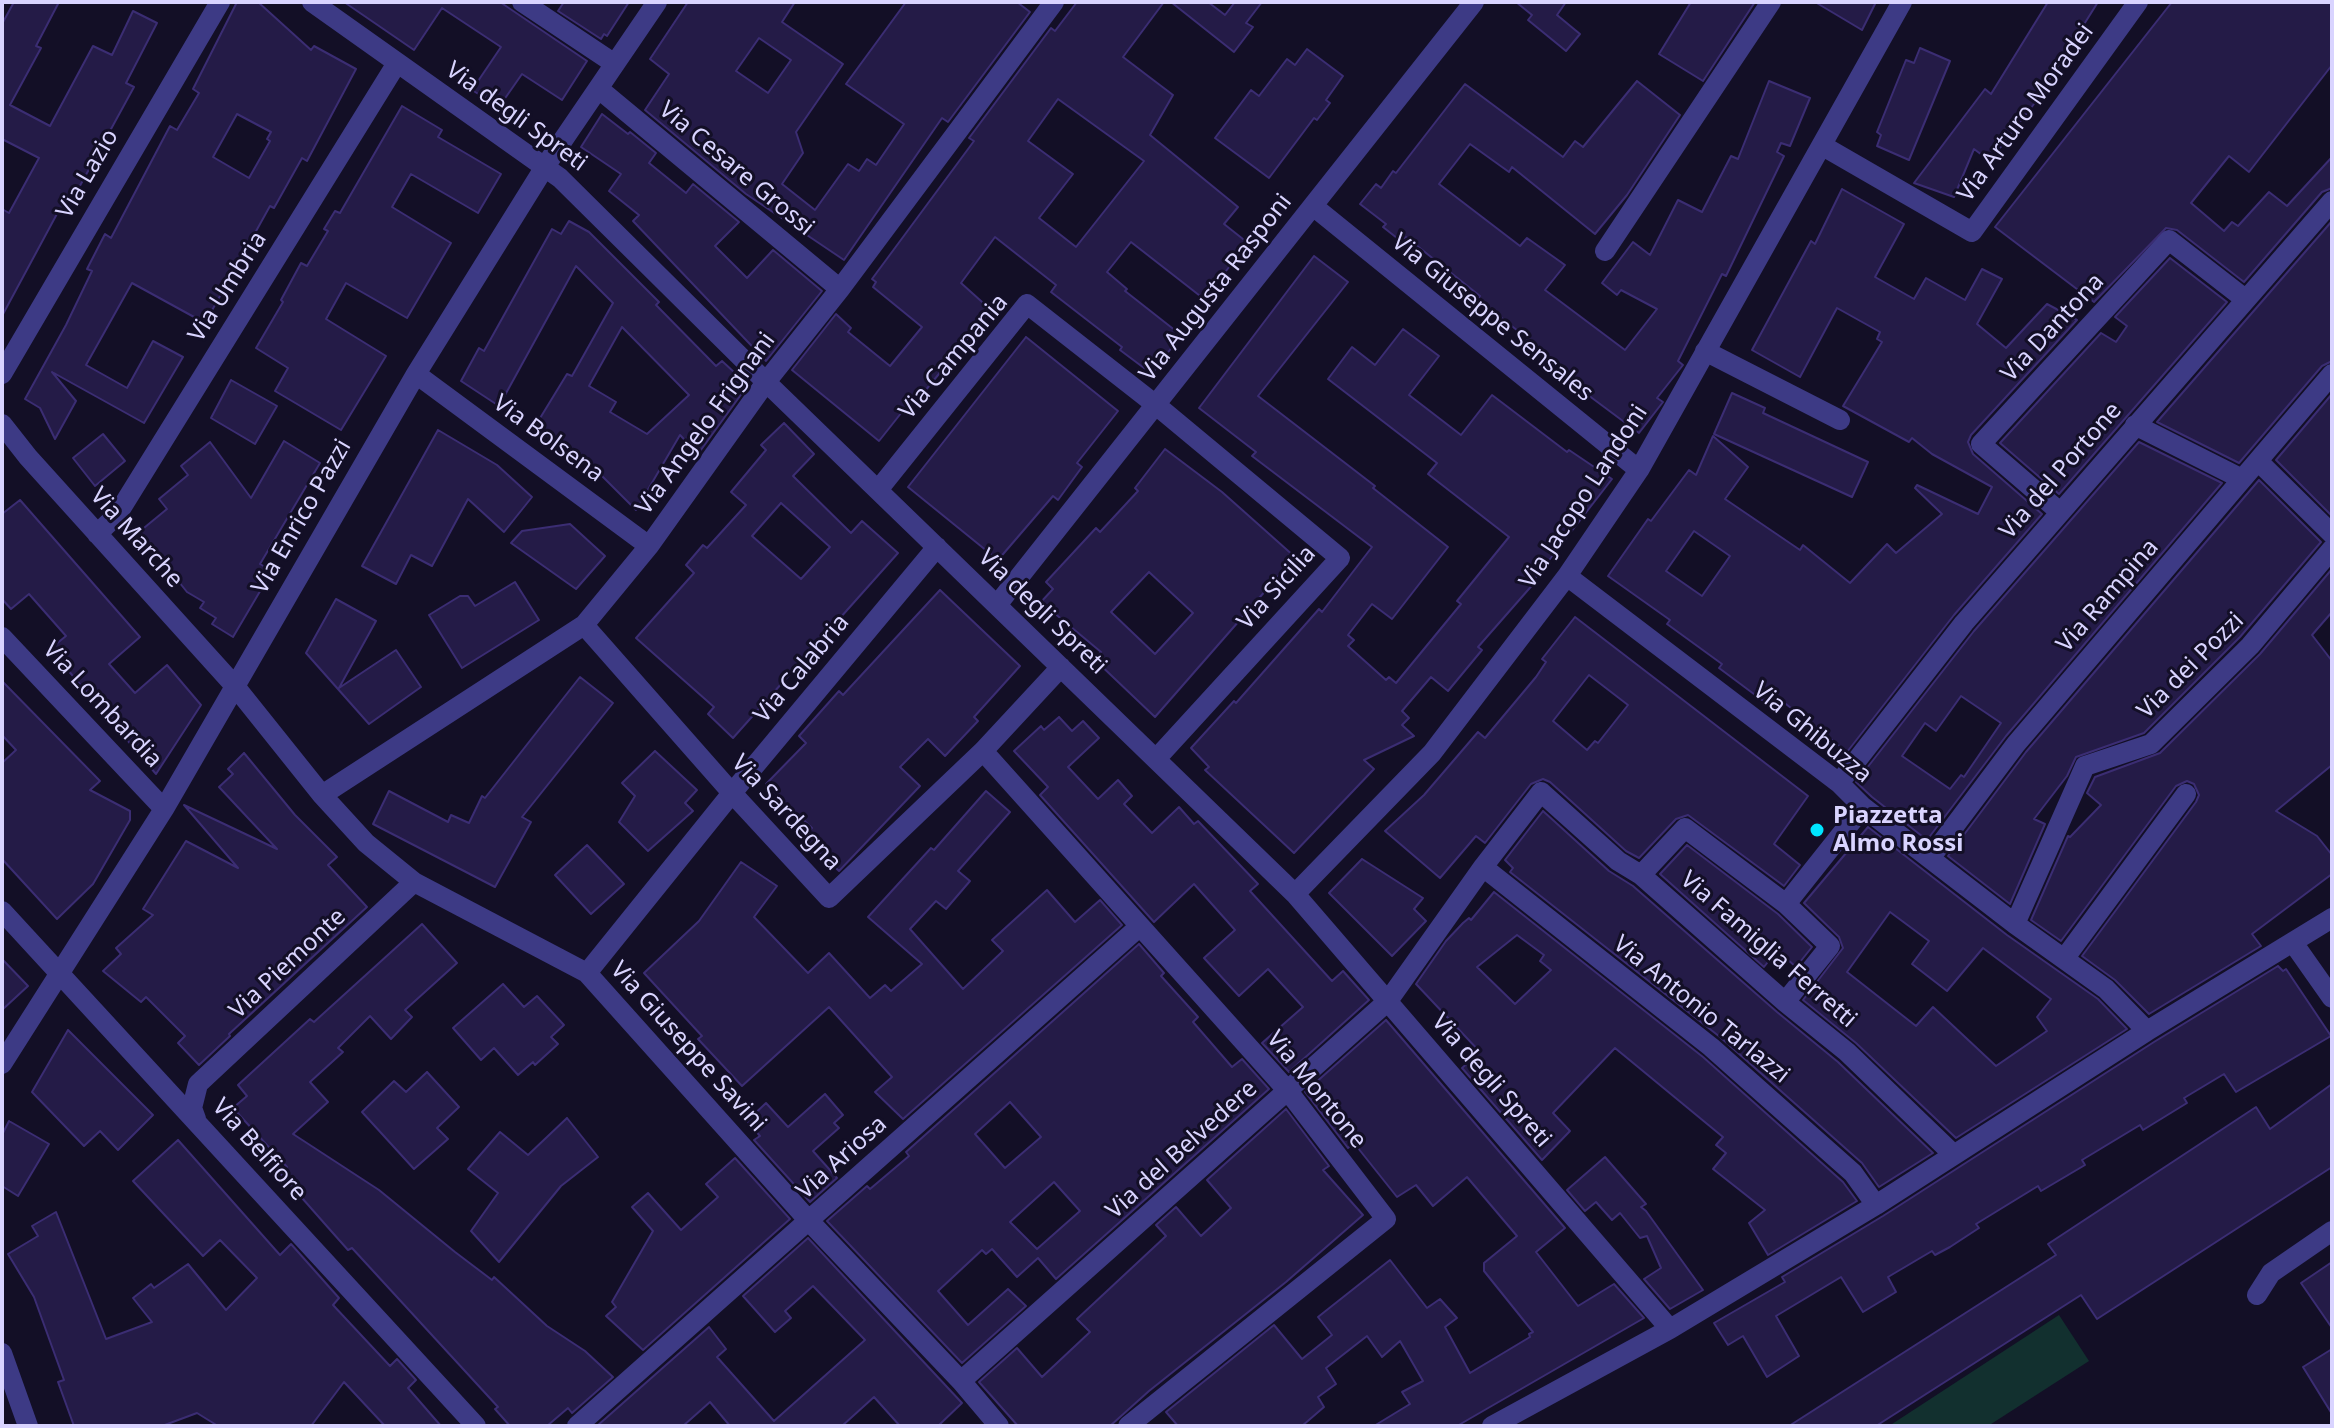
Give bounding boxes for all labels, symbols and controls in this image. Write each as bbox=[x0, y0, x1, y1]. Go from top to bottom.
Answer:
street label: Via Arturo Moradei bbox=[1952, 18, 2100, 208]
street label: Via degli Spreti bbox=[440, 56, 592, 178]
street label: Via Cesare Grossi bbox=[653, 96, 819, 242]
street label: Via Lazio bbox=[51, 124, 125, 224]
street label: Via Augusta Rasponi bbox=[1134, 188, 1298, 388]
street label: Via Umbria bbox=[183, 227, 273, 347]
street label: Via Giuseppe Sensales bbox=[1385, 228, 1599, 408]
street label: Via Dantona bbox=[1996, 268, 2110, 388]
street label: Via Campania bbox=[893, 289, 1015, 425]
street label: Via Angelo Frignani bbox=[630, 327, 782, 521]
street label: Via Bolsena bbox=[487, 389, 609, 489]
street label: Via del Portone bbox=[1994, 397, 2128, 545]
street label: Via Jacopo Landoni bbox=[1514, 400, 1654, 594]
street label: Via Enrico Pazzi bbox=[246, 435, 358, 599]
street label: Via Marche bbox=[84, 482, 188, 594]
street label: Via Rampina bbox=[2051, 534, 2165, 658]
street label: Via Sicilia bbox=[1232, 540, 1322, 636]
street label: Via degli Spreti bbox=[972, 543, 1112, 681]
street label: Via dei Pozzi bbox=[2132, 607, 2250, 725]
street label: Via Calabria bbox=[748, 609, 856, 729]
street label: Via Lombardia bbox=[36, 636, 168, 774]
street label: Via Ghibuzza bbox=[1747, 676, 1877, 790]
street label: Via Sardegna bbox=[725, 749, 847, 877]
place label: Piazzetta Almo Rossi bbox=[1833, 802, 1963, 858]
marker: Piazzetta Almo Rossi bbox=[1808, 821, 1826, 839]
street label: Via Famiglia Ferretti bbox=[1674, 866, 1862, 1034]
street label: Via Piemonte bbox=[224, 903, 352, 1025]
street label: Via Antonio Tarlazzi bbox=[1607, 930, 1795, 1090]
street label: Via Giuseppe Savini bbox=[604, 956, 772, 1138]
street label: Via degli Spreti bbox=[1425, 1008, 1557, 1154]
street label: Via Montone bbox=[1260, 1025, 1372, 1155]
street label: Via del Belvedere bbox=[1101, 1075, 1263, 1225]
street label: Via Belfiore bbox=[206, 1093, 312, 1207]
street label: Via Ariosa bbox=[791, 1110, 893, 1206]

